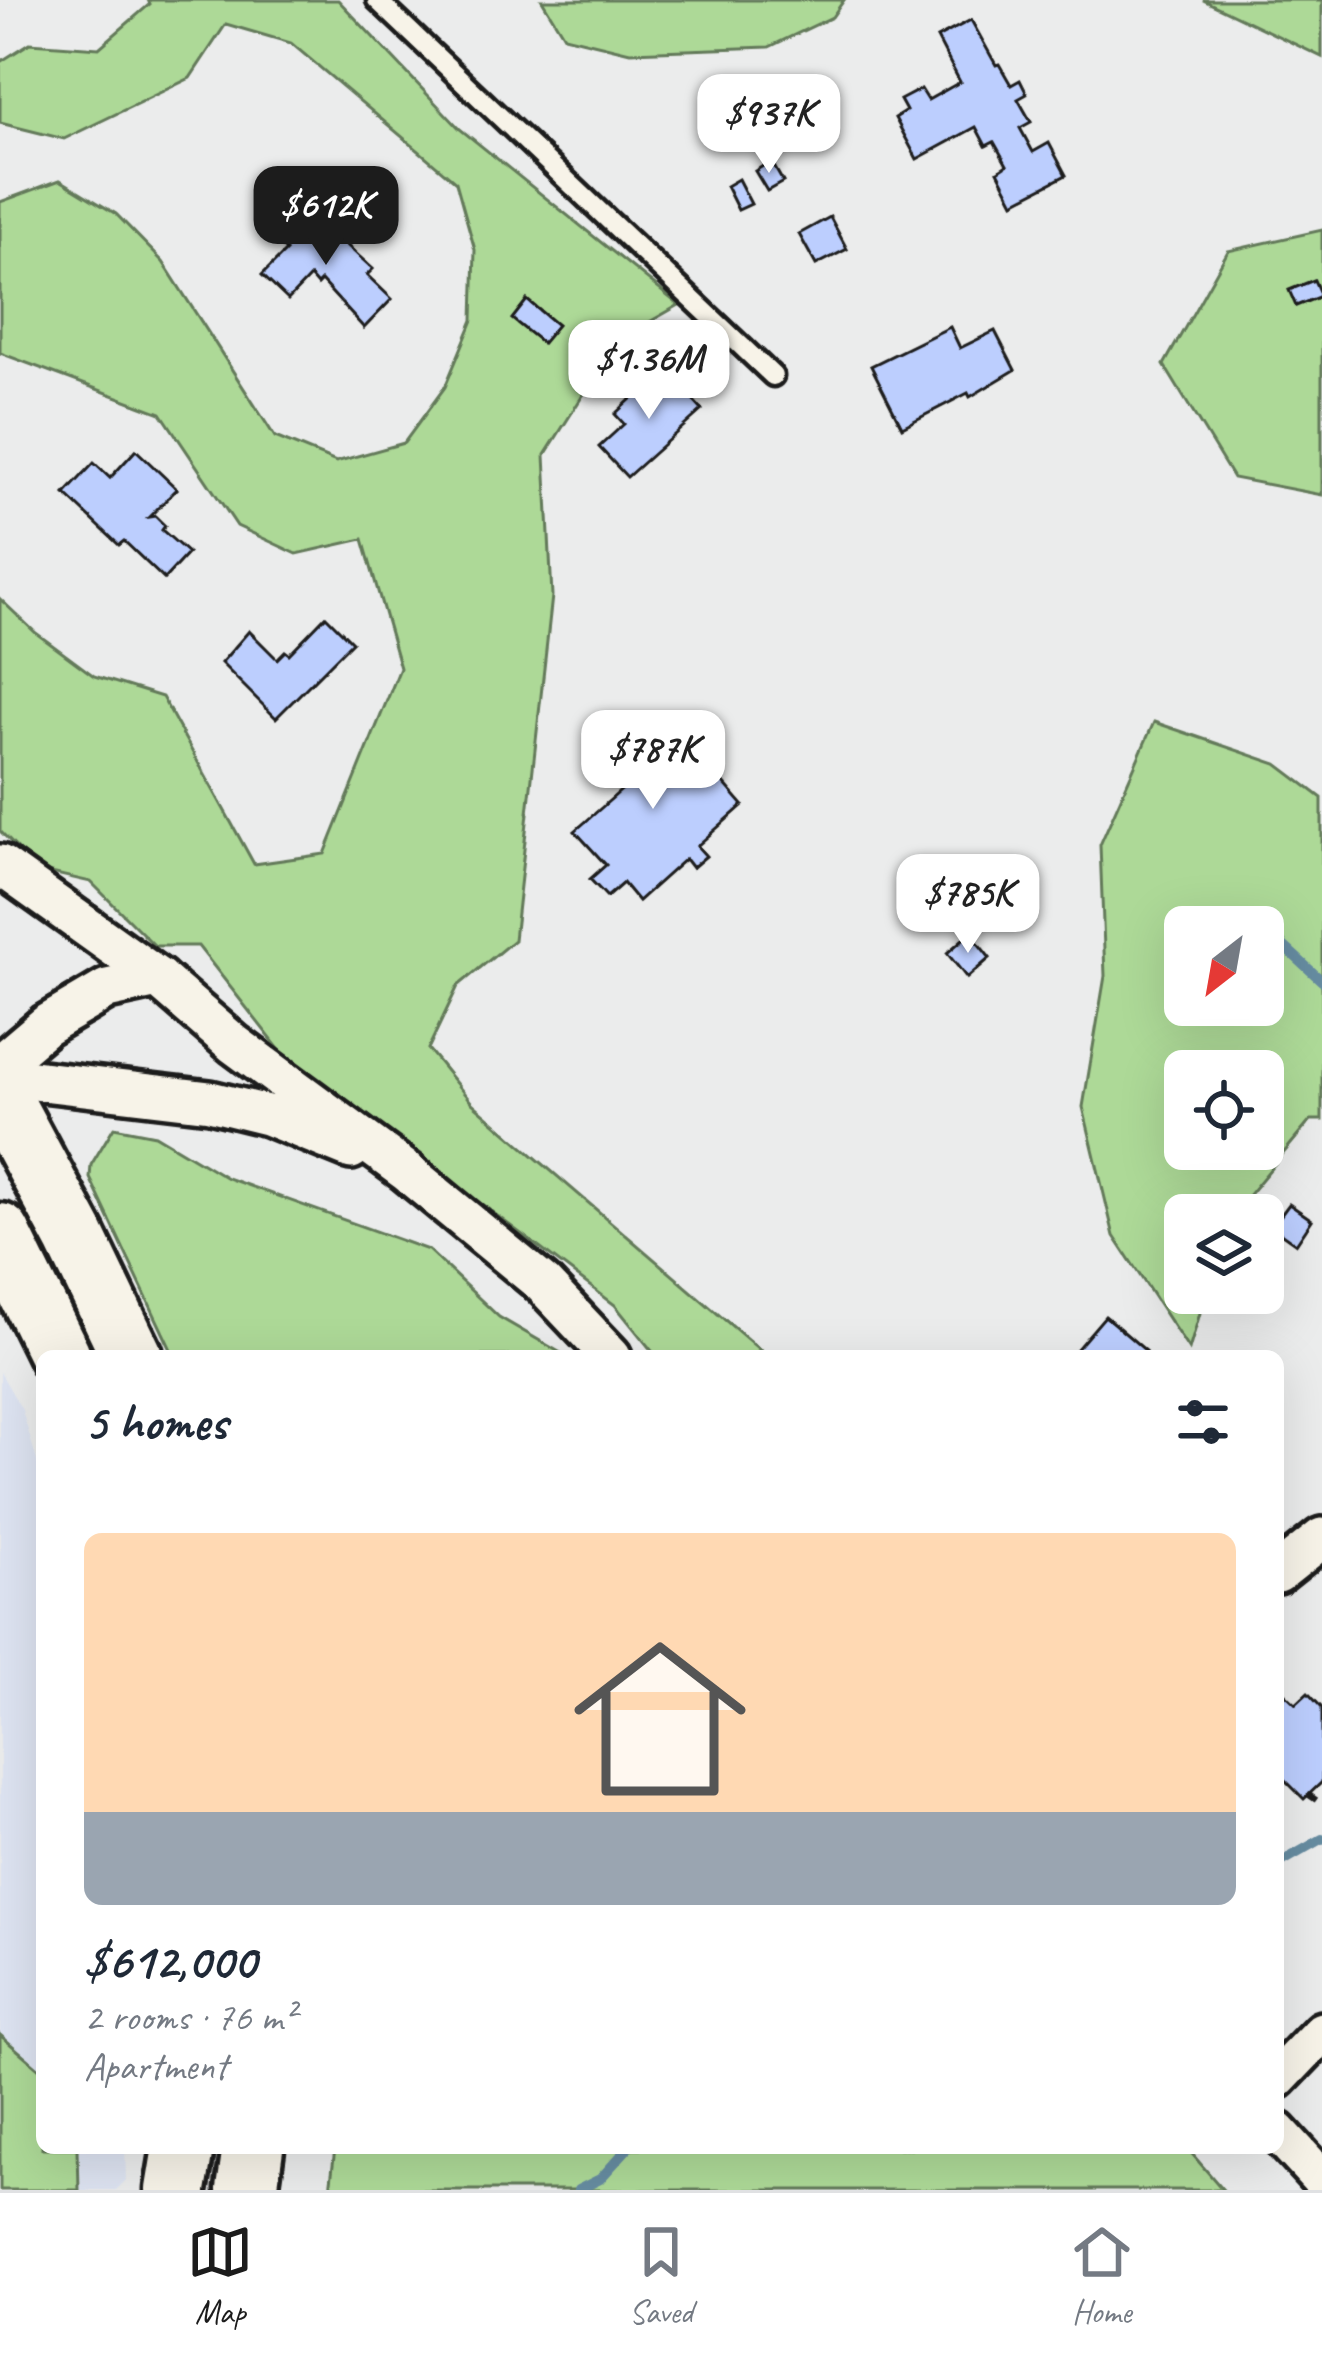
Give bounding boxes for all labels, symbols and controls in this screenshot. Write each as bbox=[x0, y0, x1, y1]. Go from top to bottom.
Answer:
pin: $937K bbox=[685, 74, 853, 176]
text: $937K bbox=[724, 88, 814, 137]
pin: $612K bbox=[242, 166, 410, 268]
text: $612K bbox=[281, 180, 371, 229]
pin: $1.36M bbox=[551, 320, 747, 422]
text: $1.36M bbox=[595, 334, 703, 383]
pin: $787K bbox=[569, 710, 737, 812]
text: $787K bbox=[608, 724, 698, 773]
pin: $785K bbox=[884, 854, 1052, 956]
text: $785K bbox=[923, 868, 1013, 917]
north arrow bbox=[1164, 906, 1284, 1026]
map controls bbox=[1164, 906, 1284, 1314]
button: locate bbox=[1164, 1050, 1284, 1170]
button: layers bbox=[1164, 1194, 1284, 1314]
icon: filters bbox=[1170, 1389, 1236, 1455]
text: 5 homes bbox=[84, 1390, 227, 1454]
icon: home bbox=[552, 1611, 768, 1827]
text: $612,000 bbox=[84, 1929, 256, 1993]
text: 2 rooms · 76 m² bbox=[84, 1993, 295, 2042]
text: Apartment bbox=[84, 2042, 227, 2091]
tab: Map bbox=[187, 2219, 253, 2333]
tab: Saved bbox=[628, 2219, 694, 2333]
tab: Home bbox=[1069, 2219, 1135, 2333]

